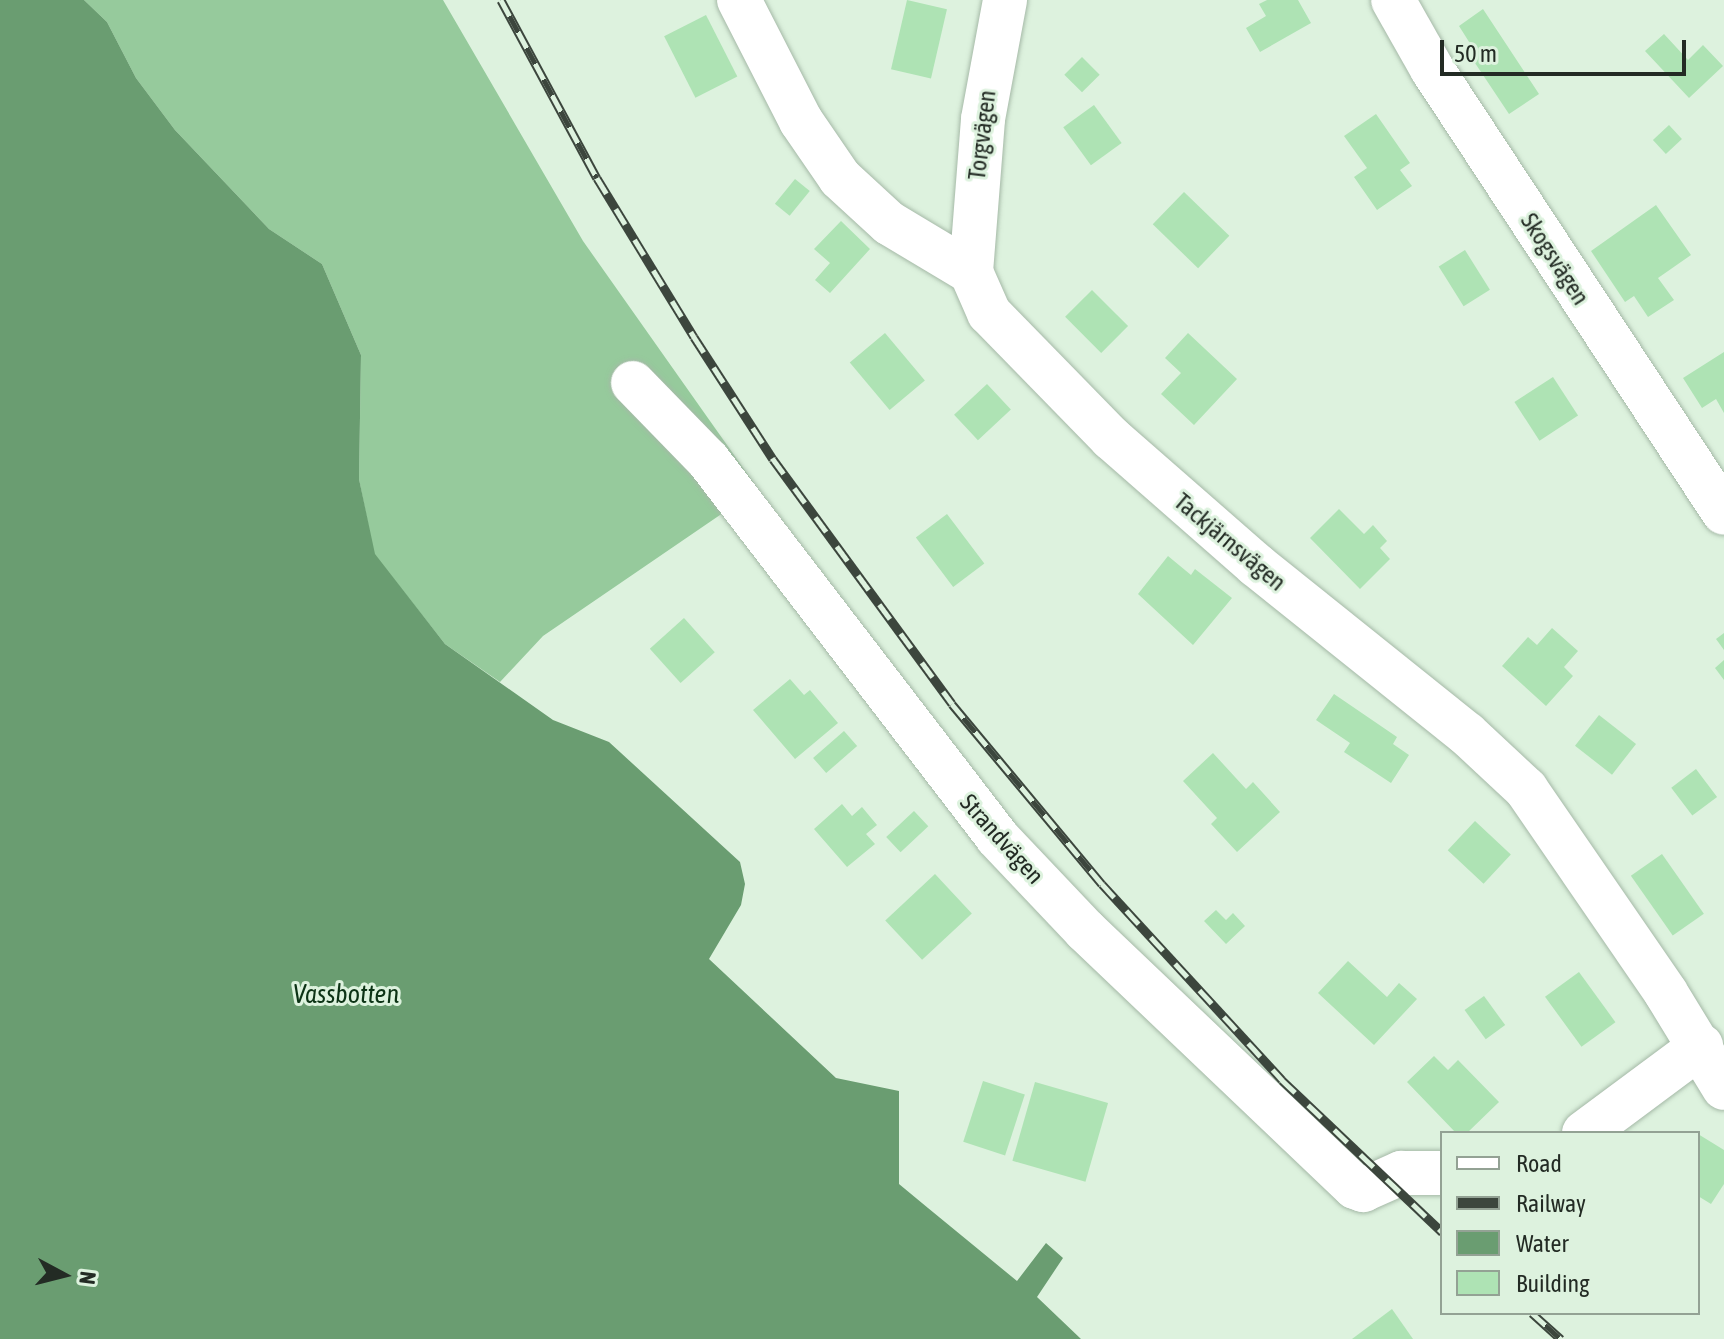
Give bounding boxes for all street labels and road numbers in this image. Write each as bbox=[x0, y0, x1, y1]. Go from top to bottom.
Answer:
street label: Torgvägen bbox=[962, 88, 1002, 182]
street label: Skogsvägen bbox=[1515, 208, 1595, 310]
street label: Tackjärnsvägen bbox=[1168, 487, 1292, 597]
street label: Strandvägen bbox=[954, 788, 1050, 890]

